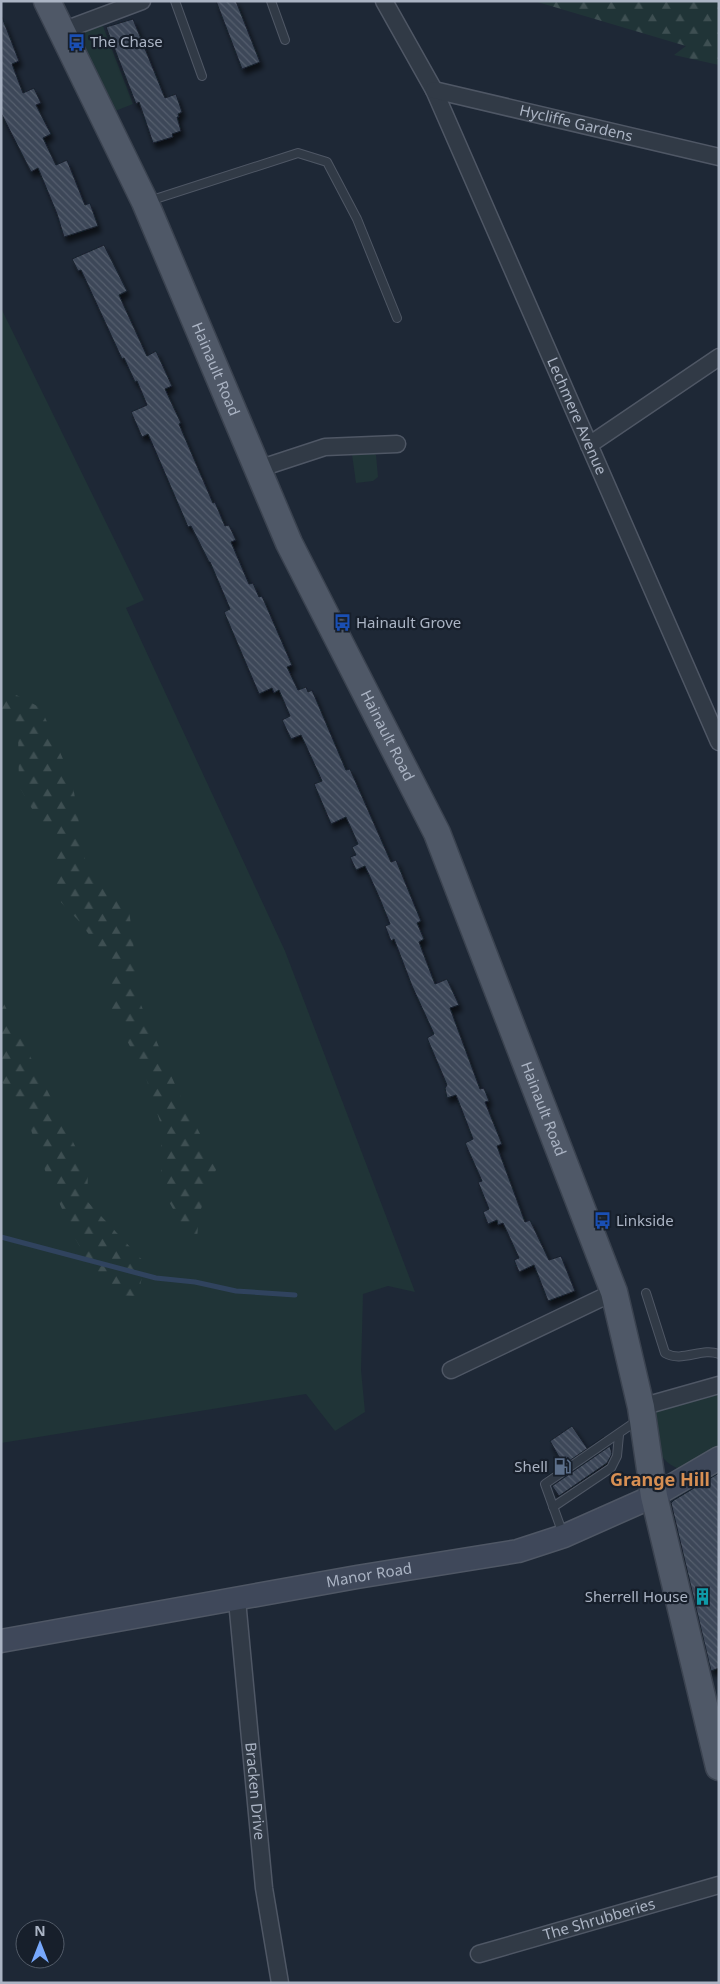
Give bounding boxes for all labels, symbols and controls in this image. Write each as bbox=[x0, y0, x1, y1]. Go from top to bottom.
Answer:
place label: The Chase bbox=[90, 31, 163, 51]
bus stop icon: The Chase bbox=[66, 32, 86, 52]
street label: Hycliffe Gardens bbox=[518, 99, 635, 145]
street label: Hainault Road bbox=[188, 319, 245, 419]
street label: Lechmere Avenue bbox=[543, 354, 612, 478]
place label: Hainault Grove bbox=[356, 612, 461, 632]
bus stop icon: Hainault Grove bbox=[332, 613, 352, 633]
street label: Hainault Road bbox=[357, 686, 420, 784]
street label: Hainault Road bbox=[517, 1058, 572, 1159]
place label: Linkside bbox=[616, 1210, 674, 1230]
bus stop icon: Linkside bbox=[592, 1211, 612, 1231]
place label: Shell bbox=[514, 1456, 548, 1476]
fuel station icon: Shell bbox=[552, 1457, 572, 1477]
district label: Grange Hill bbox=[610, 1467, 710, 1491]
street label: Manor Road bbox=[325, 1557, 413, 1591]
place label: Sherrell House bbox=[585, 1586, 688, 1606]
building icon: Sherrell House bbox=[692, 1587, 712, 1607]
street label: Bracken Drive bbox=[241, 1741, 270, 1841]
street label: The Shrubberies bbox=[541, 1893, 657, 1944]
north arrow bbox=[15, 1919, 65, 1969]
text: N bbox=[34, 1921, 46, 1940]

